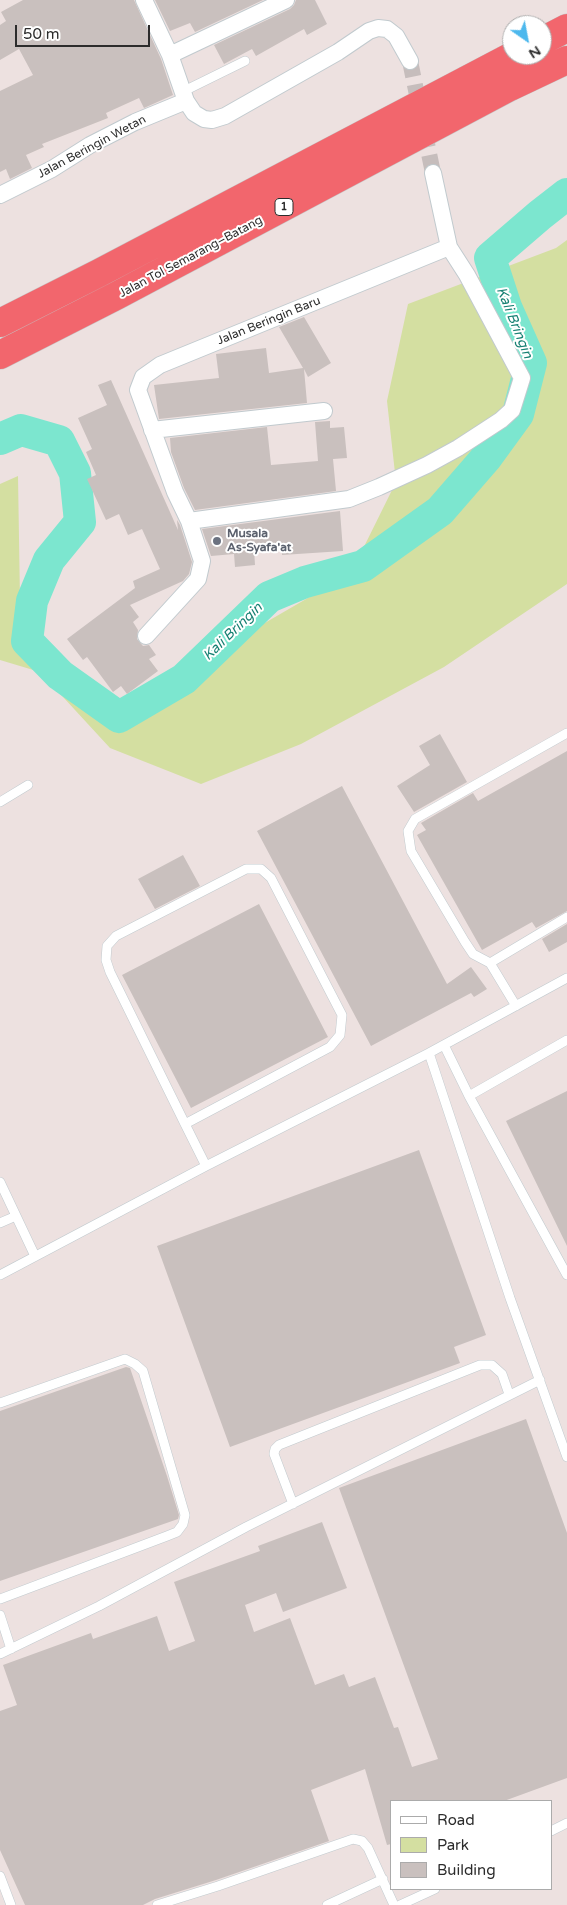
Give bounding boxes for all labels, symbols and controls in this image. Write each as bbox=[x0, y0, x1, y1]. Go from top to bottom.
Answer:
scale bar bbox=[18, 15, 152, 47]
north arrow bbox=[502, 15, 552, 65]
text: 50 m bbox=[23, 25, 60, 43]
text: N bbox=[526, 42, 544, 62]
street label: Jalan Beringin Wetan bbox=[35, 112, 149, 182]
road number: 1 bbox=[275, 198, 293, 216]
street label: Jalan Tol Semarang–Batang bbox=[117, 213, 265, 301]
water label: Kali Bringin bbox=[492, 285, 536, 361]
street label: Jalan Beringin Baru bbox=[215, 294, 323, 348]
place label: Musala As-Syafa'at bbox=[227, 527, 291, 555]
marker: Musala As-Syafa'at bbox=[211, 535, 223, 547]
water label: Kali Bringin bbox=[200, 600, 266, 664]
legend bbox=[390, 1800, 552, 1890]
text: Road bbox=[437, 1811, 475, 1829]
text: Park bbox=[437, 1836, 469, 1854]
text: Building bbox=[437, 1861, 496, 1879]

